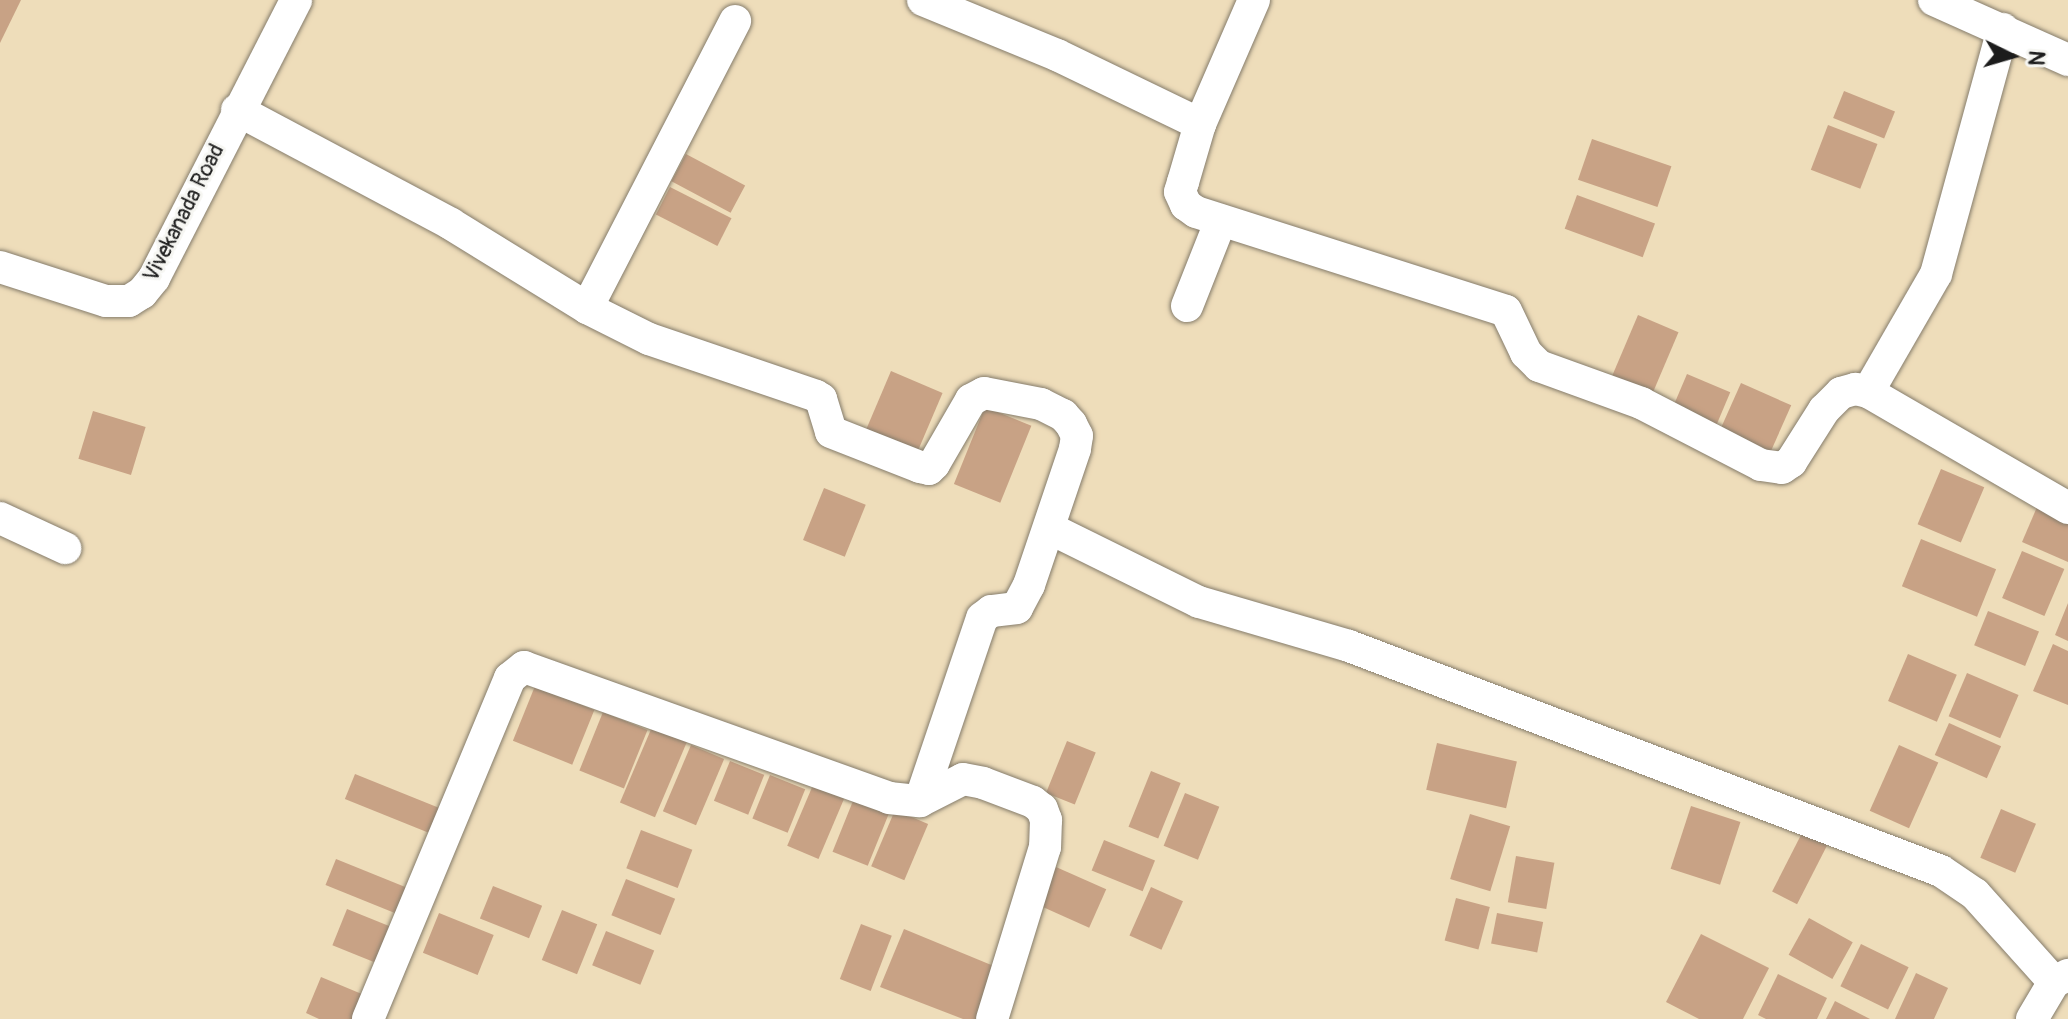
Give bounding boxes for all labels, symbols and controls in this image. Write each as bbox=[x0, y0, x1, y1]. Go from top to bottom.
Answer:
north arrow bbox=[1972, 16, 2052, 96]
text: N bbox=[2021, 49, 2051, 67]
street label: Vivekanada Road bbox=[138, 140, 230, 286]

